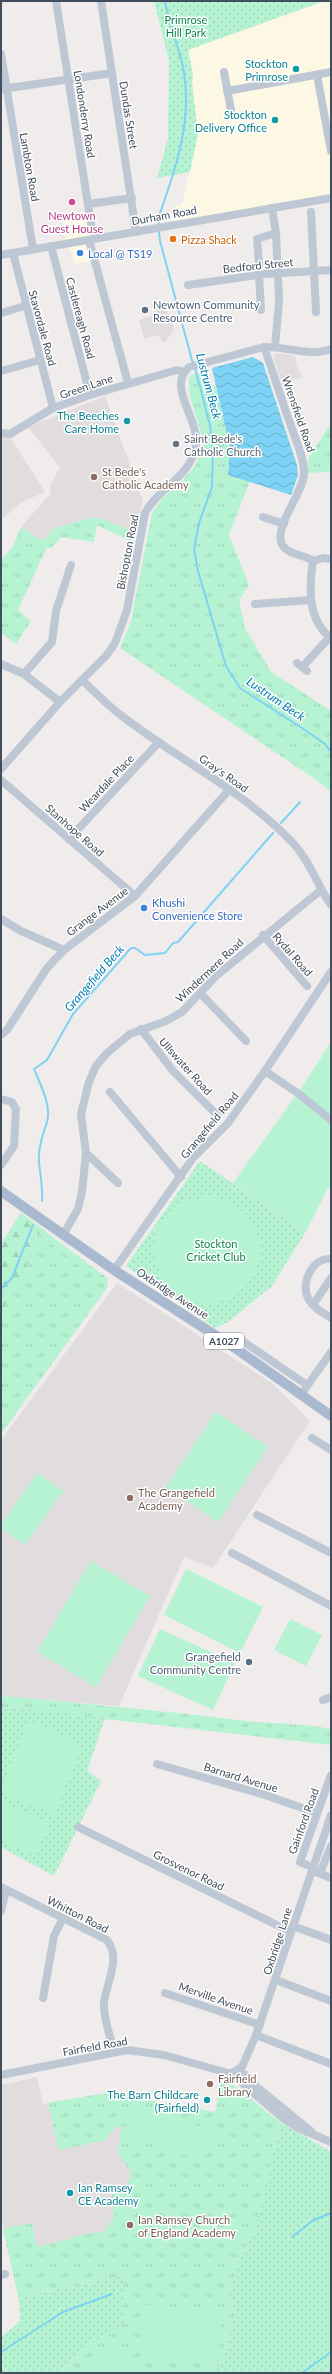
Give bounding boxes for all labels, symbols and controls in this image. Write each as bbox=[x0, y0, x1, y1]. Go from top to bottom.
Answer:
park label: Primrose Hill Park bbox=[165, 13, 208, 39]
place label: Stockton Primrose bbox=[245, 57, 288, 83]
marker: Stockton Primrose bbox=[291, 64, 301, 74]
street label: Londonderry Road bbox=[72, 69, 98, 159]
street label: Dundas Street bbox=[117, 80, 141, 150]
place label: Stockton Delivery Office bbox=[195, 108, 267, 134]
marker: Stockton Delivery Office bbox=[270, 115, 280, 125]
street label: Lambton Road bbox=[18, 132, 42, 202]
marker: Newtown Guest House bbox=[67, 197, 77, 207]
street label: Durham Road bbox=[130, 203, 198, 227]
place label: Newtown Guest House bbox=[41, 209, 103, 235]
place label: Pizza Shack bbox=[181, 233, 237, 246]
marker: Pizza Shack bbox=[168, 234, 178, 244]
place label: Local @ TS19 bbox=[88, 247, 153, 260]
marker: Local @ TS19 bbox=[75, 248, 85, 258]
street label: Bedford Street bbox=[222, 255, 294, 275]
street label: Castlereagh Road bbox=[64, 276, 98, 360]
street label: Stavordale Road bbox=[27, 289, 59, 367]
place label: Newtown Community Resource Centre bbox=[153, 298, 260, 324]
marker: Newtown Community Resource Centre bbox=[140, 305, 150, 315]
water label: Lustrum Beck bbox=[193, 351, 225, 421]
street label: Green Lane bbox=[58, 371, 114, 401]
street label: Wrensfield Road bbox=[280, 374, 318, 454]
place label: The Beeches Care Home bbox=[57, 409, 119, 435]
marker: The Beeches Care Home bbox=[122, 416, 132, 426]
place label: Saint Bede's Catholic Church bbox=[184, 432, 261, 458]
marker: Saint Bede's Catholic Church bbox=[171, 439, 181, 449]
place label: St Bede's Catholic Academy bbox=[102, 465, 189, 491]
marker: St Bede's Catholic Academy bbox=[89, 472, 99, 482]
street label: Bishopton Road bbox=[113, 513, 141, 591]
water label: Lustrum Beck bbox=[244, 674, 308, 724]
street label: Weardale Place bbox=[76, 751, 136, 815]
street label: Gray's Road bbox=[197, 751, 251, 795]
street label: Stanhope Road bbox=[43, 801, 107, 859]
street label: Grange Avenue bbox=[64, 883, 131, 938]
place label: Khushi Convenience Store bbox=[152, 896, 243, 922]
marker: Khushi Convenience Store bbox=[139, 903, 149, 913]
street label: Rydal Road bbox=[270, 929, 316, 979]
street label: Windermere Road bbox=[172, 935, 246, 1005]
water label: Grangefield Beck bbox=[61, 941, 127, 1015]
street label: Ullswater Road bbox=[157, 1035, 215, 1097]
street label: Grangefield Road bbox=[177, 1089, 241, 1161]
park label: Stockton Cricket Club bbox=[186, 1237, 246, 1263]
street label: Oxbridge Avenue bbox=[134, 1265, 212, 1321]
road number: A1027 bbox=[204, 1333, 244, 1349]
place label: The Grangefield Academy bbox=[138, 1486, 215, 1512]
marker: The Grangefield Academy bbox=[125, 1493, 135, 1503]
place label: Grangefield Community Centre bbox=[150, 1650, 241, 1676]
marker: Grangefield Community Centre bbox=[244, 1657, 254, 1667]
street label: Barnard Avenue bbox=[202, 1760, 280, 1795]
street label: Gainford Road bbox=[285, 1786, 321, 1856]
street label: Grosvenor Road bbox=[151, 1847, 227, 1893]
street label: Whitton Road bbox=[45, 1893, 111, 1935]
street label: Oxbridge Lane bbox=[260, 1905, 294, 1976]
street label: Merville Avenue bbox=[177, 1979, 255, 2017]
street label: Fairfield Road bbox=[62, 2034, 128, 2058]
place label: Fairfield Library bbox=[218, 2072, 256, 2098]
marker: Fairfield Library bbox=[205, 2079, 215, 2089]
place label: The Barn Childcare (Fairfield) bbox=[107, 2088, 199, 2114]
marker: The Barn Childcare (Fairfield) bbox=[202, 2095, 212, 2105]
place label: Ian Ramsey CE Academy bbox=[78, 2181, 139, 2207]
marker: Ian Ramsey CE Academy bbox=[65, 2188, 75, 2198]
place label: Ian Ramsey Church of England Academy bbox=[138, 2213, 236, 2239]
marker: Ian Ramsey Church of England Academy bbox=[125, 2220, 135, 2230]

